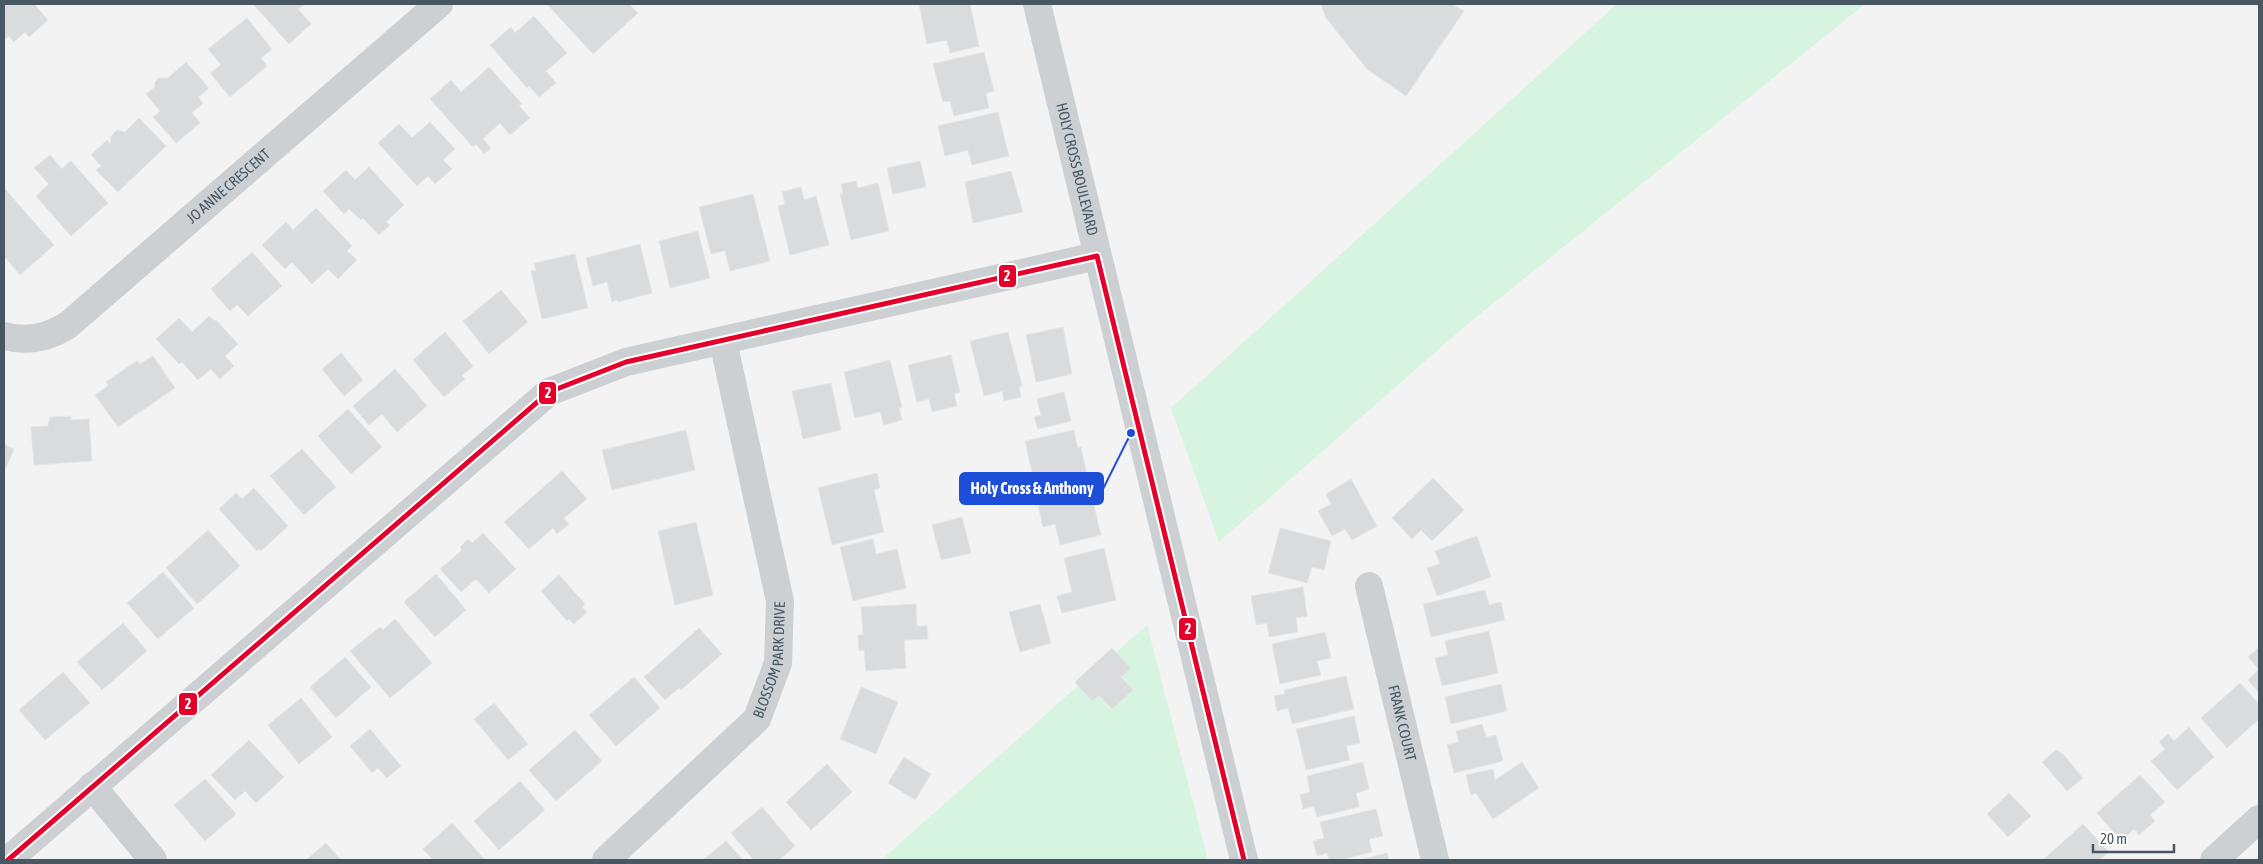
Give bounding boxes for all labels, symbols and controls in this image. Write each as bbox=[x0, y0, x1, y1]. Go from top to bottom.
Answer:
street label: HOLY CROSS BOULEVARD bbox=[1053, 101, 1102, 237]
street label: JO ANNE CRESCENT bbox=[183, 145, 273, 227]
line badge: 2 bbox=[998, 264, 1017, 288]
text: 2 bbox=[1004, 268, 1011, 284]
line badge: 2 bbox=[538, 381, 557, 405]
text: 2 bbox=[545, 385, 552, 401]
callout: Holy Cross & Anthony bbox=[960, 473, 1103, 504]
text: Holy Cross & Anthony bbox=[971, 479, 1094, 497]
street label: BLOSSOM PARK DRIVE bbox=[749, 601, 788, 720]
line badge: 2 bbox=[1178, 617, 1197, 641]
text: 2 bbox=[1185, 621, 1192, 637]
street label: FRANK COURT bbox=[1385, 683, 1420, 763]
line badge: 2 bbox=[178, 692, 198, 716]
text: 2 bbox=[185, 696, 192, 712]
scale bar bbox=[2093, 822, 2174, 854]
text: 20 m bbox=[2100, 830, 2127, 847]

